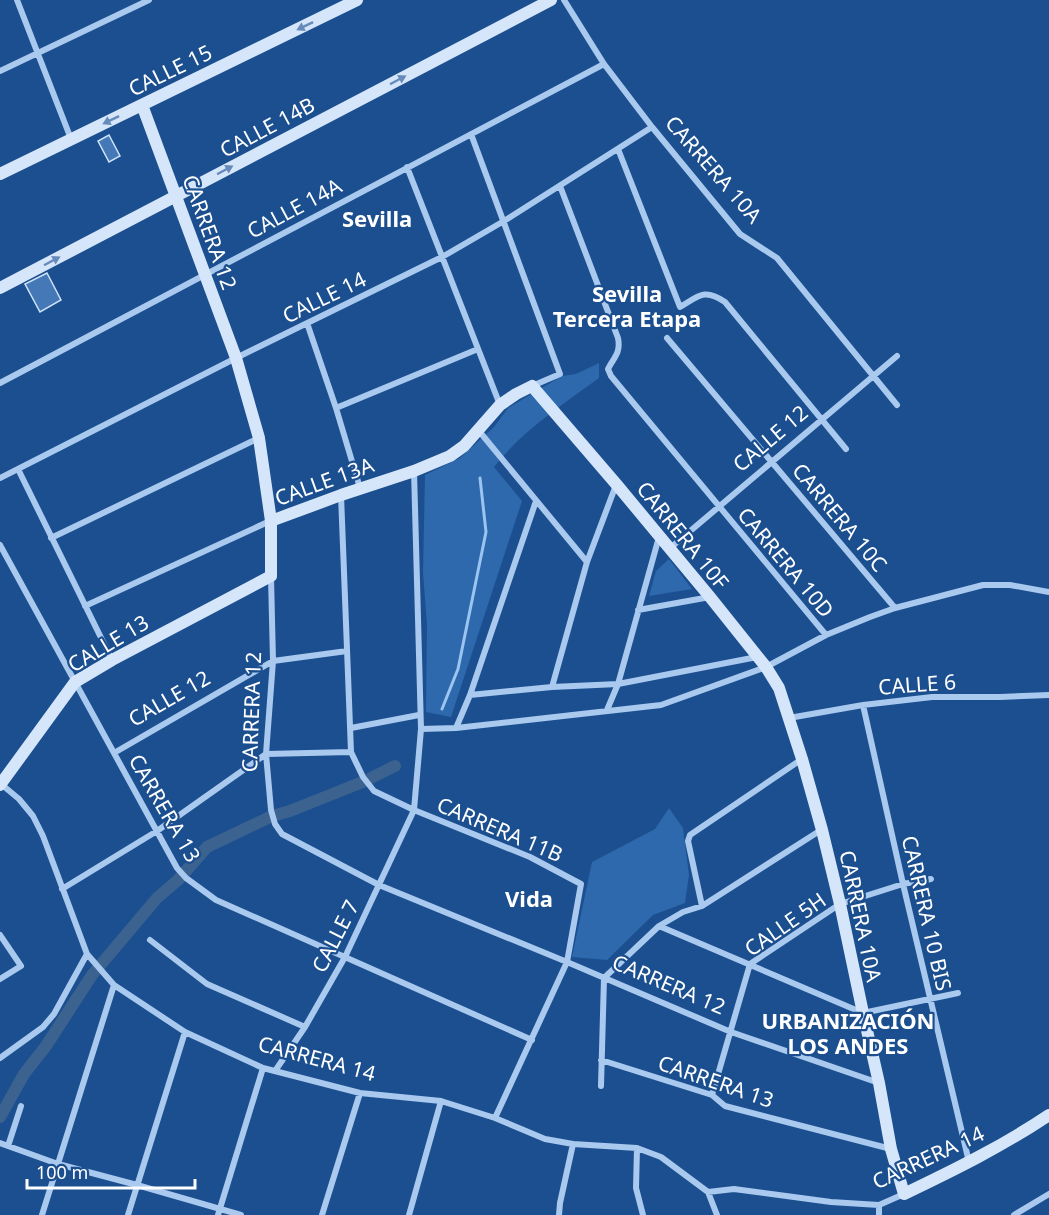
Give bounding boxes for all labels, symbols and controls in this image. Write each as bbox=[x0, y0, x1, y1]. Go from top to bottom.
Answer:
one-way arrow bbox=[296, 21, 313, 30]
street label: CALLE 15 bbox=[123, 38, 217, 102]
one-way arrow bbox=[389, 75, 406, 85]
street label: CALLE 14B bbox=[215, 90, 319, 164]
street label: CARRERA 10A bbox=[660, 109, 769, 229]
one-way arrow bbox=[102, 116, 119, 125]
one-way arrow bbox=[216, 166, 233, 175]
street label: CARRERA 12 bbox=[176, 171, 244, 293]
street label: CALLE 14A bbox=[242, 171, 347, 245]
district label: Sevilla bbox=[342, 203, 412, 233]
one-way arrow bbox=[43, 256, 61, 266]
street label: CALLE 14 bbox=[277, 265, 371, 329]
district label: Sevilla Tercera Etapa bbox=[553, 278, 701, 333]
street label: CALLE 12 bbox=[727, 398, 813, 478]
street label: CALLE 13A bbox=[271, 450, 378, 512]
street label: CARRERA 10C bbox=[786, 457, 894, 577]
street label: CARRERA 10F bbox=[631, 475, 735, 595]
street label: CARRERA 10D bbox=[732, 501, 840, 623]
street label: CALLE 13 bbox=[62, 608, 154, 678]
street label: CARRERA 12 bbox=[235, 651, 267, 773]
street label: CALLE 12 bbox=[123, 663, 215, 733]
street label: CALLE 6 bbox=[877, 667, 957, 701]
street label: CARRERA 13 bbox=[123, 749, 207, 867]
street label: CARRERA 11B bbox=[433, 790, 567, 868]
street label: CARRERA 10 BIS bbox=[896, 833, 958, 993]
street label: CARRERA 10A bbox=[833, 848, 889, 985]
district label: Vida bbox=[505, 883, 553, 913]
street label: CALLE 5H bbox=[739, 886, 831, 962]
street label: CALLE 7 bbox=[305, 895, 365, 977]
street label: CARRERA 12 bbox=[608, 948, 730, 1020]
district label: URBANIZACIÓN LOS ANDES bbox=[762, 1005, 934, 1060]
street label: CARRERA 14 bbox=[255, 1029, 379, 1087]
street label: CARRERA 13 bbox=[654, 1048, 778, 1114]
street label: CARRERA 14 bbox=[867, 1119, 989, 1195]
scale bar bbox=[27, 1152, 195, 1190]
text: 100 m bbox=[36, 1160, 88, 1184]

